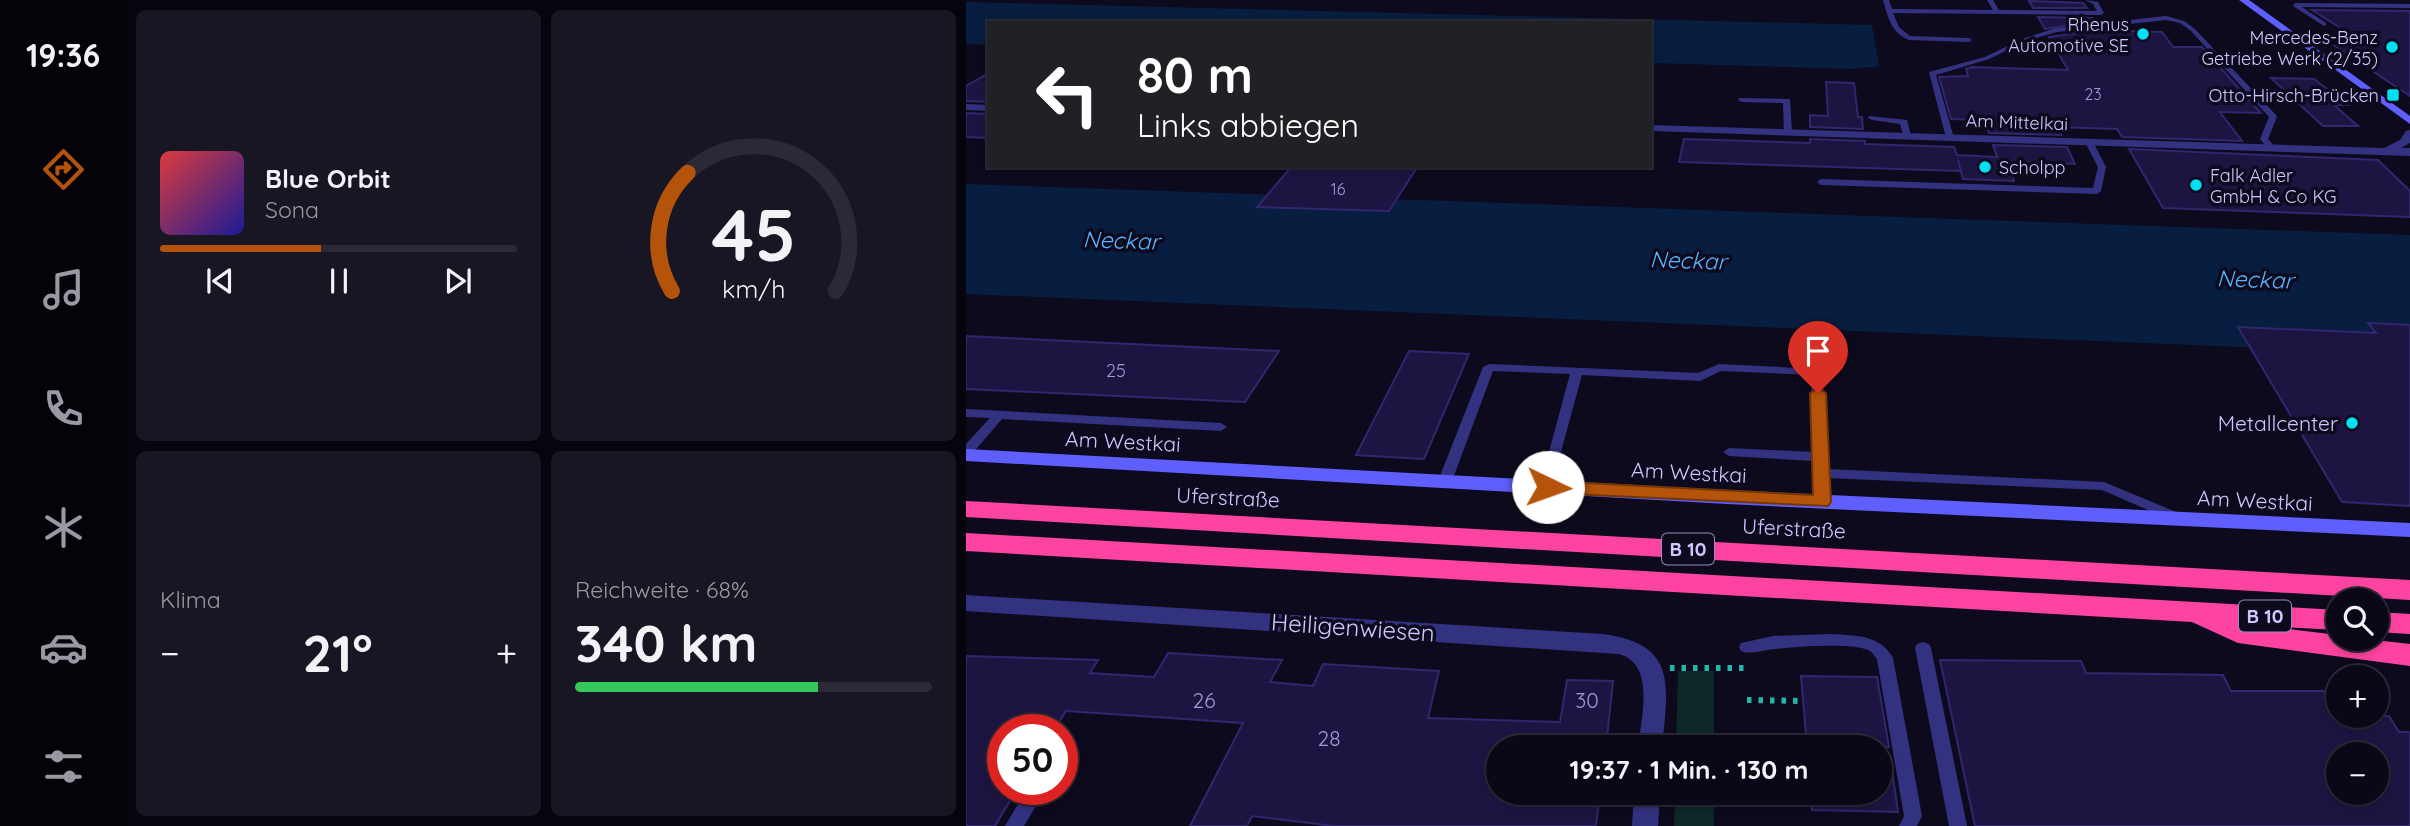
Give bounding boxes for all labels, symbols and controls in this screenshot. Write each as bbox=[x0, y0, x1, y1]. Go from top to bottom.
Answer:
place label: Rhenus Automotive SE bbox=[2008, 13, 2129, 57]
marker: Rhenus Automotive SE bbox=[2135, 26, 2151, 42]
place label: Mercedes-Benz Getriebe Werk (2/35) bbox=[2201, 26, 2378, 70]
text: 19:36 bbox=[26, 35, 100, 75]
marker: Mercedes-Benz Getriebe Werk (2/35) bbox=[2384, 39, 2400, 55]
text: 80 m bbox=[1137, 44, 1253, 105]
icon: left bbox=[1022, 49, 1113, 140]
house number: 23 bbox=[2084, 84, 2102, 104]
place label: Otto-Hirsch-Brücken bbox=[2208, 84, 2379, 107]
marker: Otto-Hirsch-Brücken bbox=[2385, 87, 2401, 103]
text: Links abbiegen bbox=[1137, 105, 1359, 145]
street label: Am Mittelkai bbox=[1965, 109, 2069, 135]
icon: directions bbox=[39, 145, 88, 194]
place label: Scholpp bbox=[1999, 156, 2066, 179]
marker: Scholpp bbox=[1977, 159, 1993, 175]
text: Blue Orbit bbox=[265, 162, 391, 195]
place label: Falk Adler GmbH & Co KG bbox=[2210, 164, 2337, 208]
marker: Falk Adler GmbH & Co KG bbox=[2188, 177, 2204, 193]
house number: 16 bbox=[1331, 179, 1346, 199]
text: 45 bbox=[711, 189, 796, 280]
text: Sona bbox=[265, 195, 319, 224]
water label: Neckar bbox=[1082, 224, 1163, 256]
water label: Neckar bbox=[1649, 244, 1730, 276]
icon: previous bbox=[201, 262, 239, 300]
icon: pause bbox=[320, 262, 358, 300]
icon: next bbox=[439, 262, 477, 300]
water label: Neckar bbox=[2216, 263, 2297, 295]
icon: music bbox=[39, 265, 88, 314]
text: km/h bbox=[722, 273, 785, 304]
pin bbox=[1788, 321, 1848, 393]
icon: arrive bbox=[1799, 332, 1837, 370]
house number: 25 bbox=[1106, 359, 1126, 382]
icon: phone bbox=[39, 384, 88, 433]
place label: Metallcenter bbox=[2218, 410, 2338, 436]
marker: Metallcenter bbox=[2344, 415, 2360, 431]
street label: Am Westkai bbox=[1065, 425, 1181, 457]
position arrow bbox=[1511, 450, 1585, 524]
street label: Am Westkai bbox=[1631, 456, 1747, 488]
street label: Uferstraße bbox=[1175, 481, 1281, 513]
street label: Am Westkai bbox=[2197, 484, 2313, 516]
icon: climate bbox=[39, 503, 88, 552]
street label: Uferstraße bbox=[1741, 512, 1847, 544]
road number: B 10 bbox=[1662, 534, 1714, 564]
text: Reichweite · 68% bbox=[575, 575, 749, 604]
text: Klima bbox=[160, 585, 221, 614]
map controls bbox=[2326, 588, 2389, 805]
button: search bbox=[2326, 588, 2389, 651]
road number: B 10 bbox=[2239, 600, 2291, 632]
street label: Heiligenwiesen bbox=[1270, 606, 1436, 648]
text: 340 km bbox=[575, 610, 758, 675]
text: 21° bbox=[303, 620, 373, 685]
icon: car bbox=[39, 623, 88, 672]
text: − bbox=[160, 629, 180, 677]
text: + bbox=[496, 629, 517, 677]
button: + bbox=[2326, 665, 2389, 728]
house number: 26 bbox=[1193, 687, 1215, 713]
house number: 30 bbox=[1575, 687, 1599, 713]
speed limit sign: 50 bbox=[987, 714, 1078, 805]
house number: 28 bbox=[1318, 725, 1340, 751]
icon: filters bbox=[39, 742, 88, 791]
button: − bbox=[2326, 742, 2389, 805]
text: 19:37 · 1 Min. · 130 m bbox=[1570, 753, 1808, 786]

